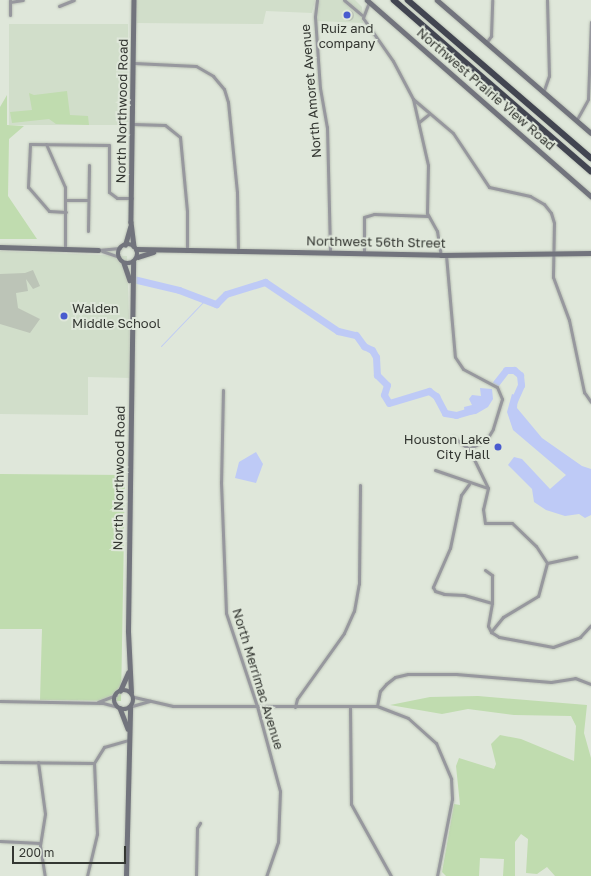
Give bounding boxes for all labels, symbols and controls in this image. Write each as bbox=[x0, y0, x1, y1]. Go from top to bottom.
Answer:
marker: Ruiz and company bbox=[342, 10, 352, 20]
place label: Ruiz and company bbox=[319, 21, 375, 52]
street label: North Amoret Avenue bbox=[297, 23, 325, 159]
street label: Northwest Prairie View Road bbox=[414, 25, 558, 153]
street label: North Northwood Road bbox=[113, 39, 131, 183]
street label: Northwest 56th Street bbox=[306, 233, 446, 251]
place label: Walden Middle School bbox=[72, 301, 161, 332]
marker: Walden Middle School bbox=[59, 311, 69, 321]
street label: North Northwood Road bbox=[110, 406, 128, 550]
place label: Houston Lake City Hall bbox=[404, 432, 490, 463]
marker: Houston Lake City Hall bbox=[493, 442, 503, 452]
street label: North Merrimac Avenue bbox=[229, 606, 287, 752]
scale bar bbox=[14, 838, 128, 864]
text: 200 m bbox=[19, 845, 54, 860]

